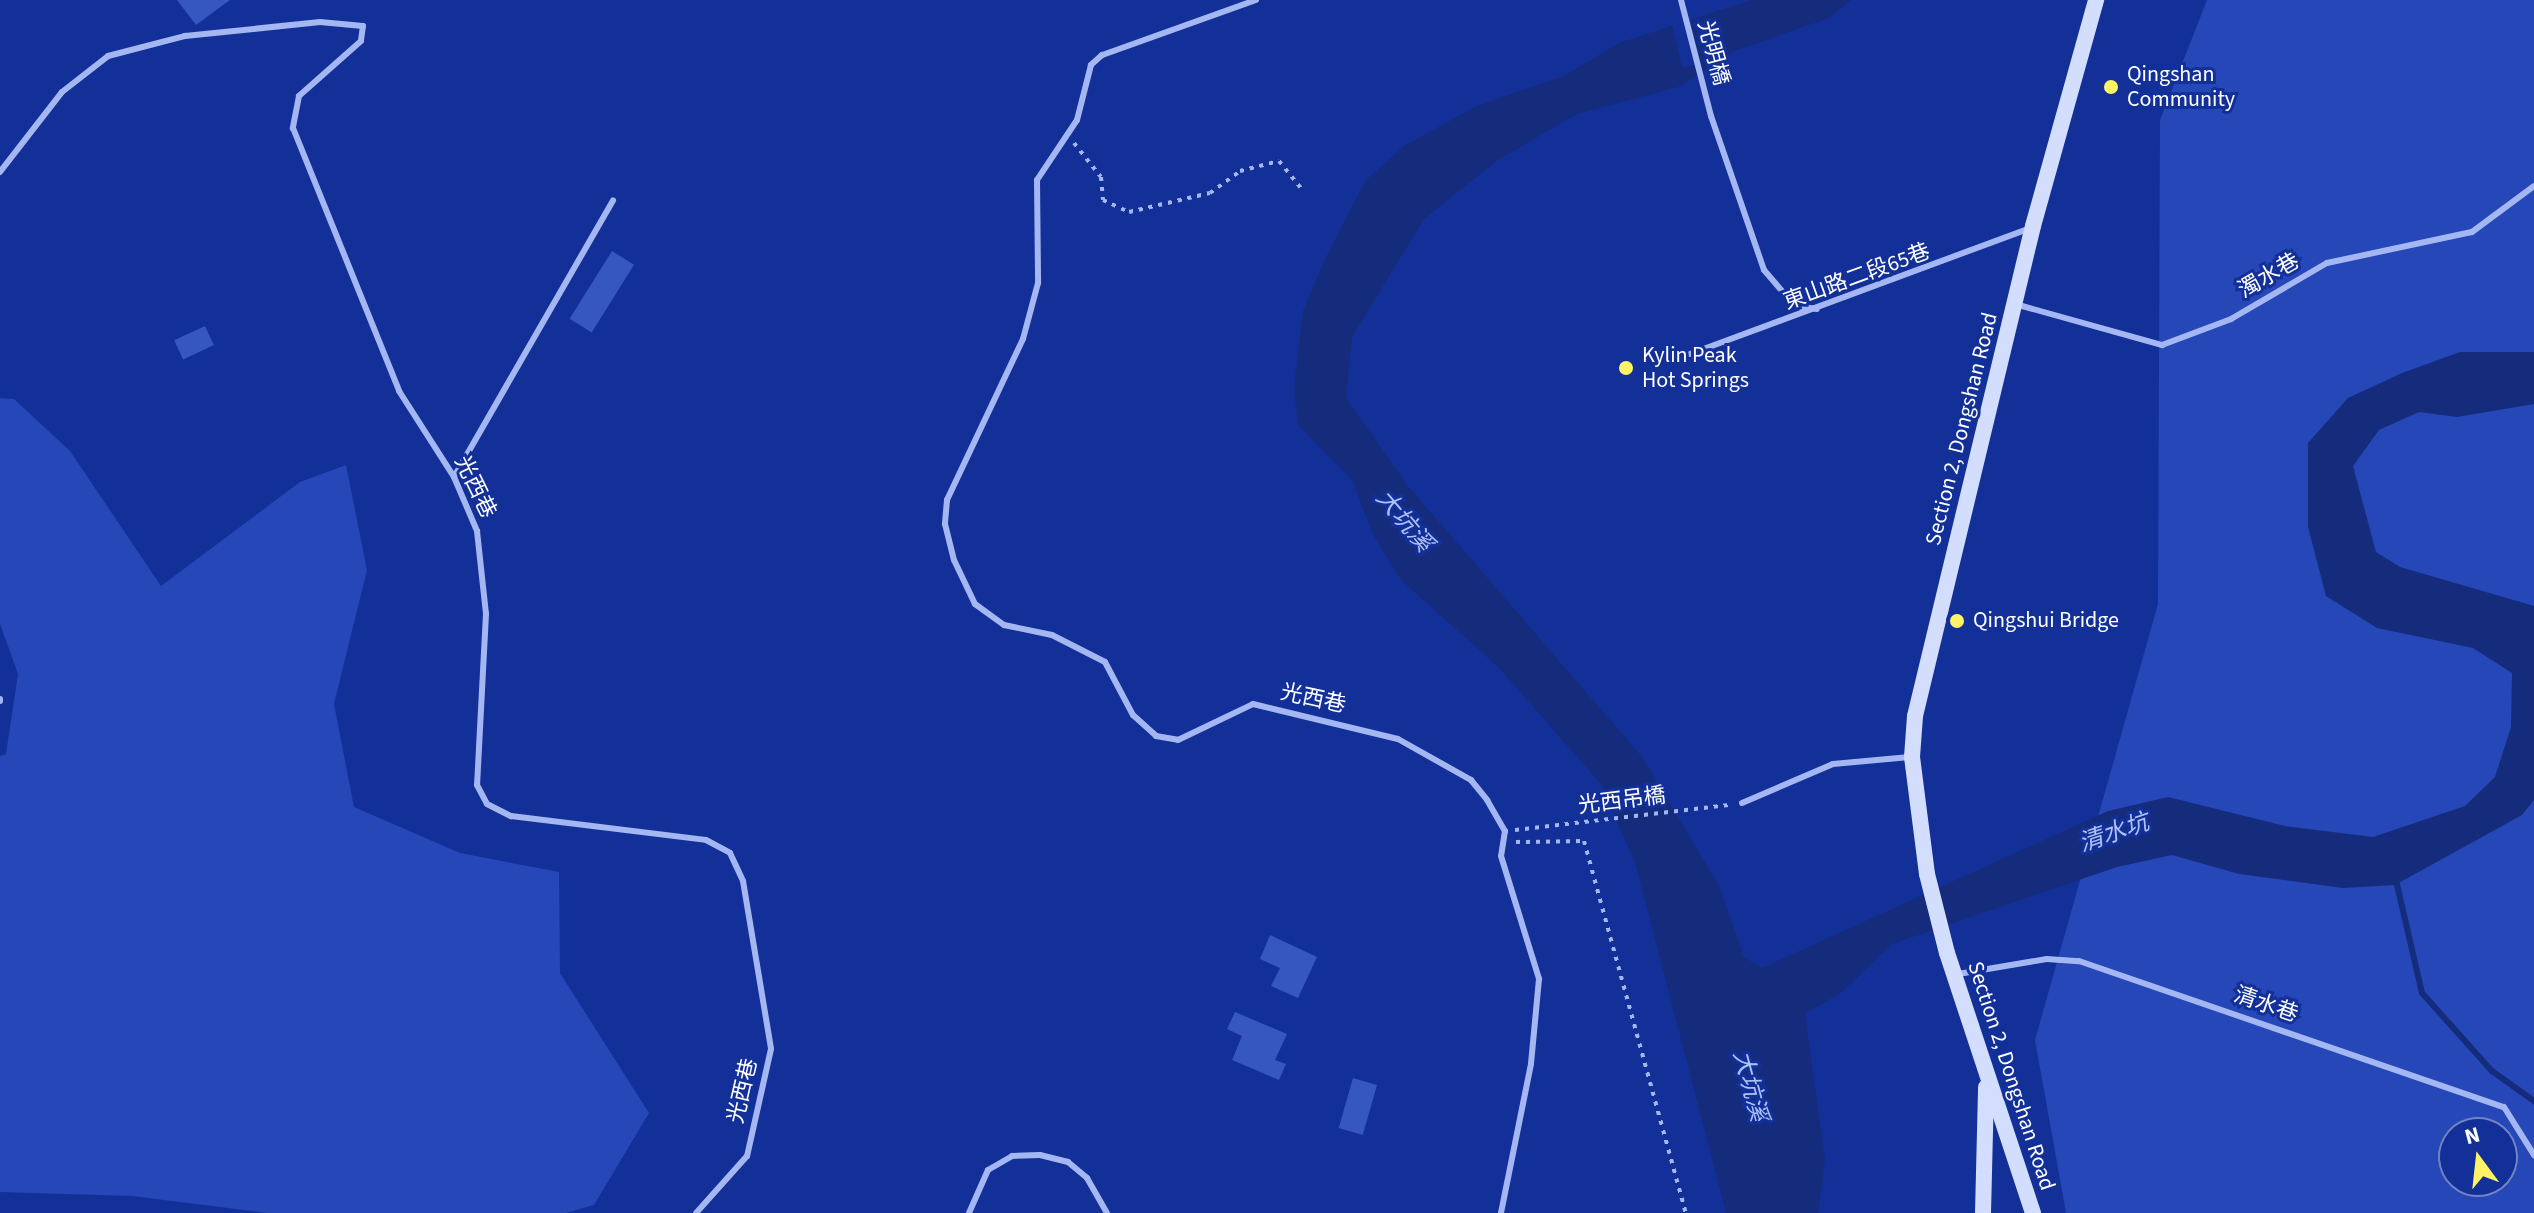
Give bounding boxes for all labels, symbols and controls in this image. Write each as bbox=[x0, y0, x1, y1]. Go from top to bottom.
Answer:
street label: 光明橋 bbox=[1692, 18, 1734, 88]
place label: Qingshan Community bbox=[2127, 61, 2235, 112]
marker: Qingshan Community bbox=[2102, 78, 2120, 96]
street label: 東山路二段65巷 bbox=[1780, 238, 1934, 316]
street label: 濁水巷 bbox=[2234, 248, 2304, 304]
street label: Section 2, Dongshan Road bbox=[1920, 310, 2004, 548]
place label: Kylin Peak Hot Springs bbox=[1642, 342, 1749, 394]
marker: Kylin Peak Hot Springs bbox=[1617, 359, 1635, 377]
street label: 光西巷 bbox=[449, 452, 501, 522]
water label: 大坑溪 bbox=[1370, 484, 1438, 558]
place label: Qingshui Bridge bbox=[1973, 608, 2119, 634]
marker: Qingshui Bridge bbox=[1948, 612, 1966, 630]
street label: 光西巷 bbox=[1278, 679, 1348, 719]
street label: 光西吊橋 bbox=[1577, 783, 1667, 819]
water label: 清水坑 bbox=[2075, 808, 2153, 858]
street label: Section 2, Dongshan Road bbox=[1962, 958, 2060, 1194]
street label: 清水巷 bbox=[2231, 982, 2301, 1028]
water label: 大坑溪 bbox=[1727, 1047, 1773, 1125]
street label: 光西巷 bbox=[723, 1056, 763, 1126]
north arrow bbox=[2438, 1117, 2518, 1197]
text: N bbox=[2461, 1118, 2484, 1153]

